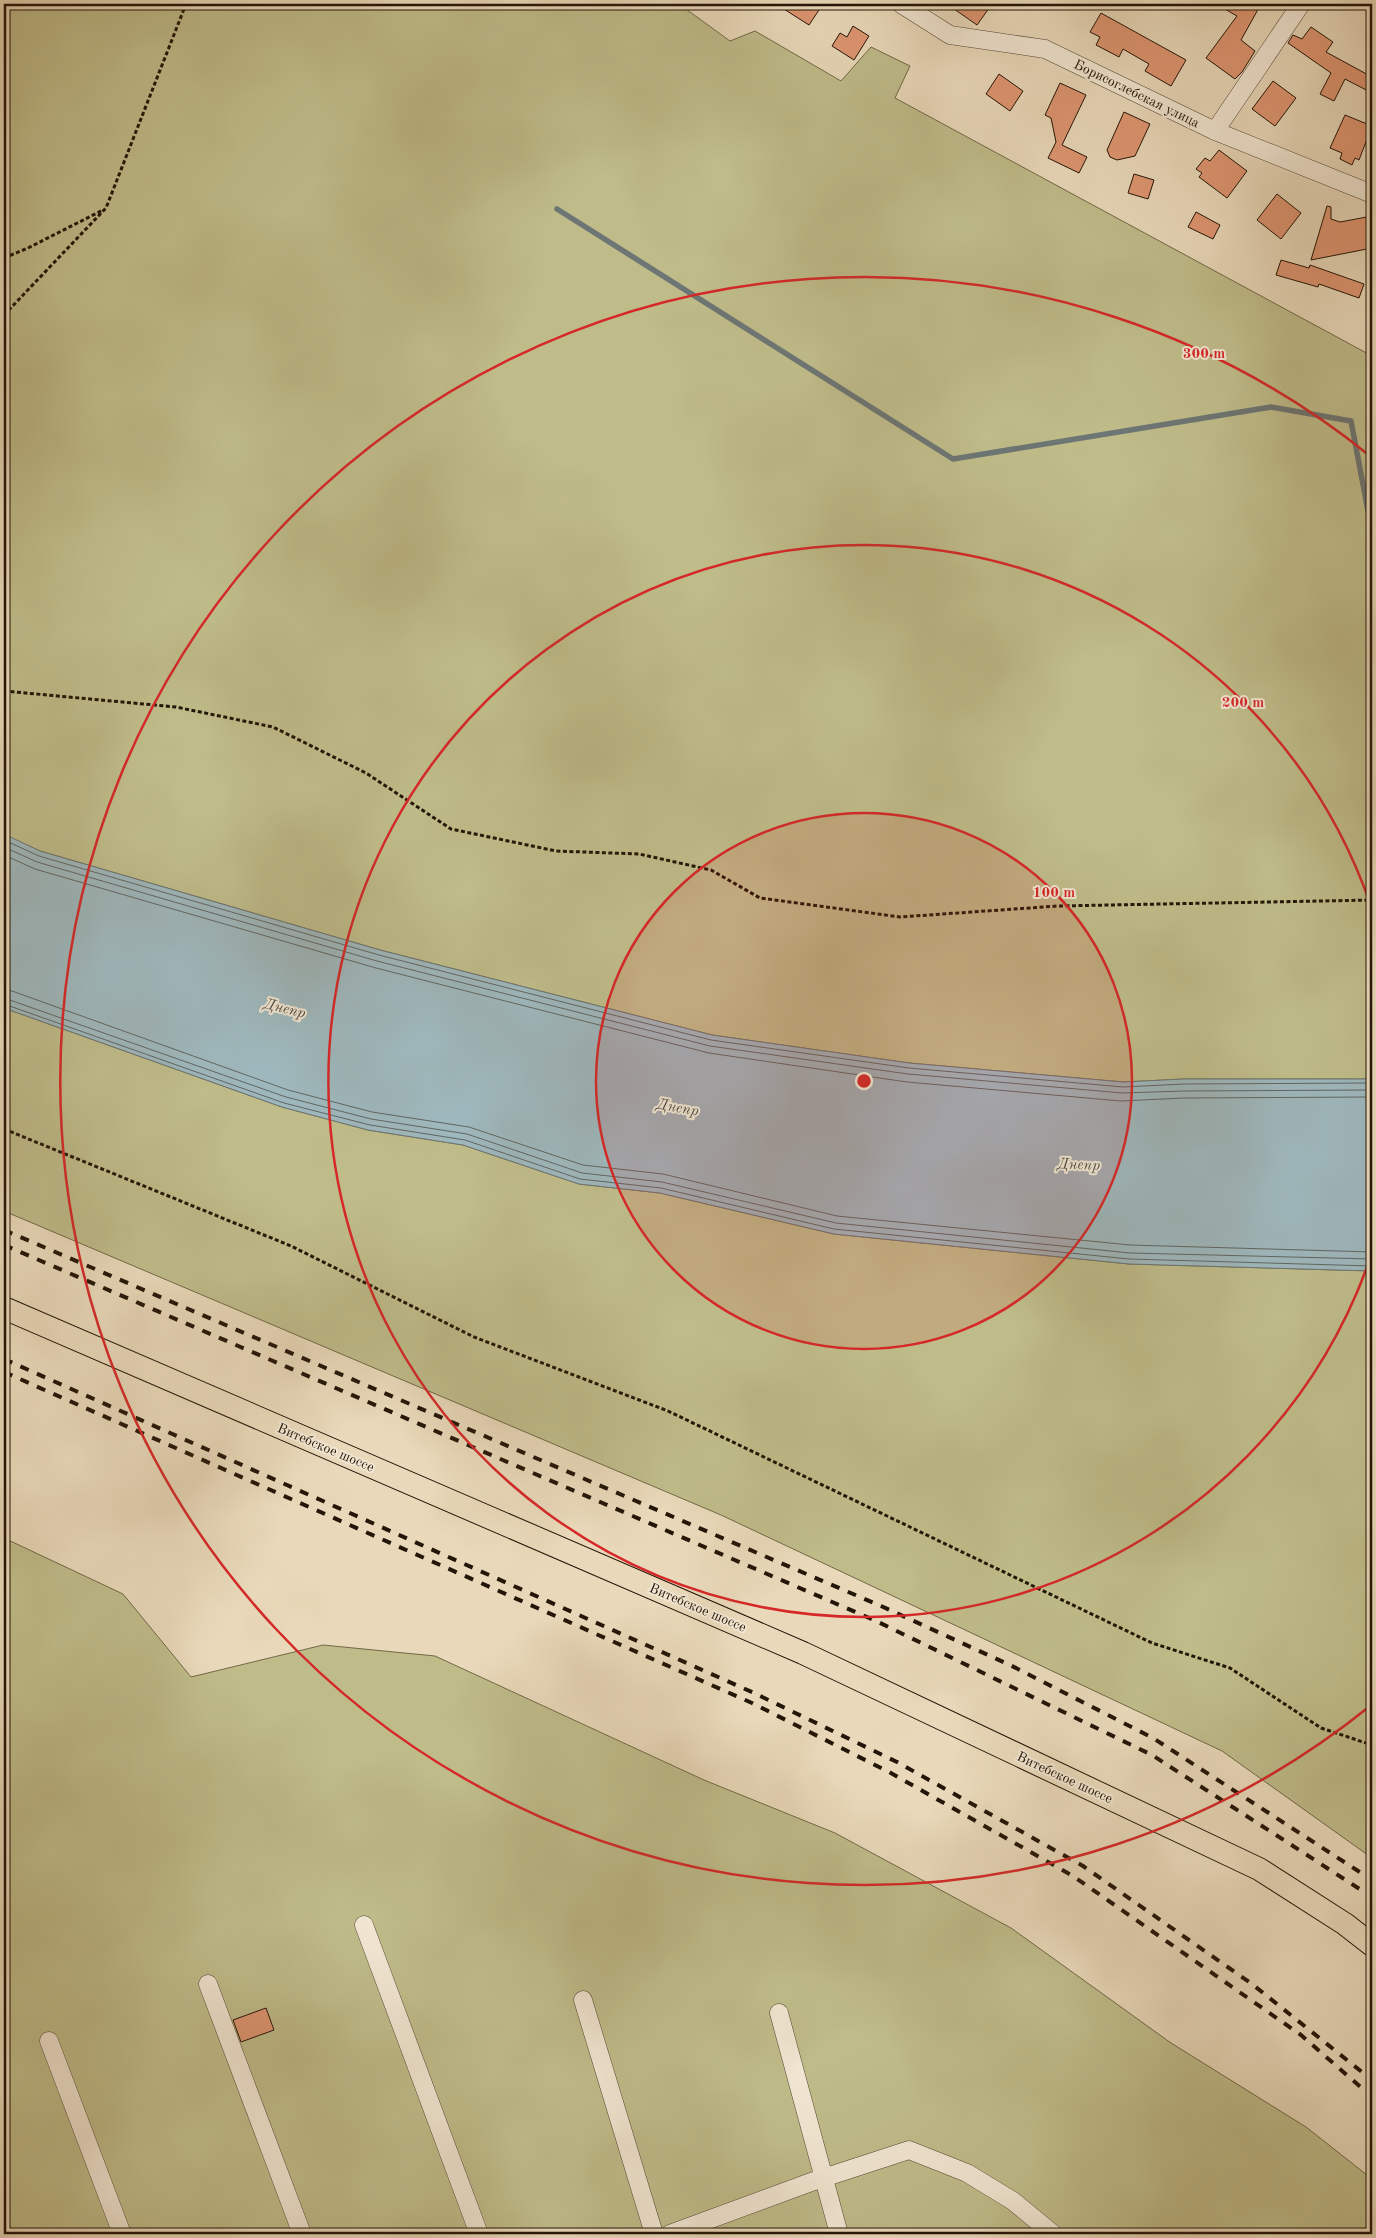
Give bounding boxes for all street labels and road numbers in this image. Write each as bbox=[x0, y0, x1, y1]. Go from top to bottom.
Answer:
street label: Борисоглебская улица bbox=[1071, 57, 1202, 130]
street label: Витебское шоссе bbox=[275, 1421, 376, 1475]
street label: Витебское шоссе bbox=[647, 1581, 748, 1635]
street label: Витебское шоссе bbox=[1015, 1750, 1115, 1806]

